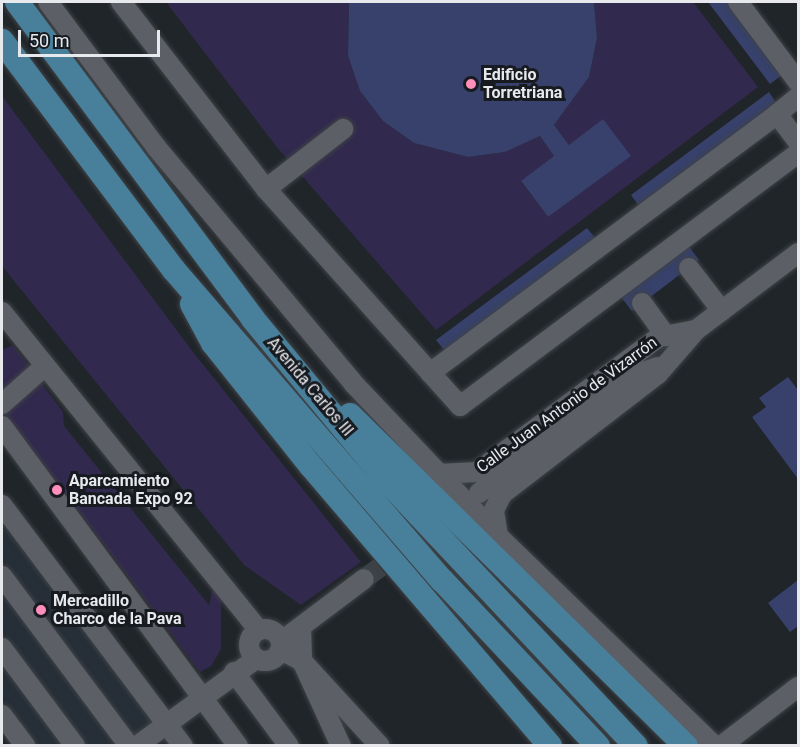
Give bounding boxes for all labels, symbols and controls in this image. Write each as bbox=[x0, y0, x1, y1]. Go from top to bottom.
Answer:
scale bar bbox=[21, 18, 164, 56]
text: 50 m bbox=[29, 30, 69, 51]
place label: Edificio Torretriana bbox=[483, 65, 562, 103]
marker: Edificio Torretriana bbox=[464, 77, 478, 91]
street label: Calle Juan Antonio de Vizarrón bbox=[473, 333, 661, 477]
street label: Avenida Carlos III bbox=[263, 334, 357, 440]
place label: Aparcamiento Bancada Expo 92 bbox=[69, 471, 193, 509]
marker: Aparcamiento Bancada Expo 92 bbox=[50, 483, 64, 497]
place label: Mercadillo Charco de la Pava bbox=[53, 591, 182, 629]
marker: Mercadillo Charco de la Pava bbox=[34, 603, 48, 617]

